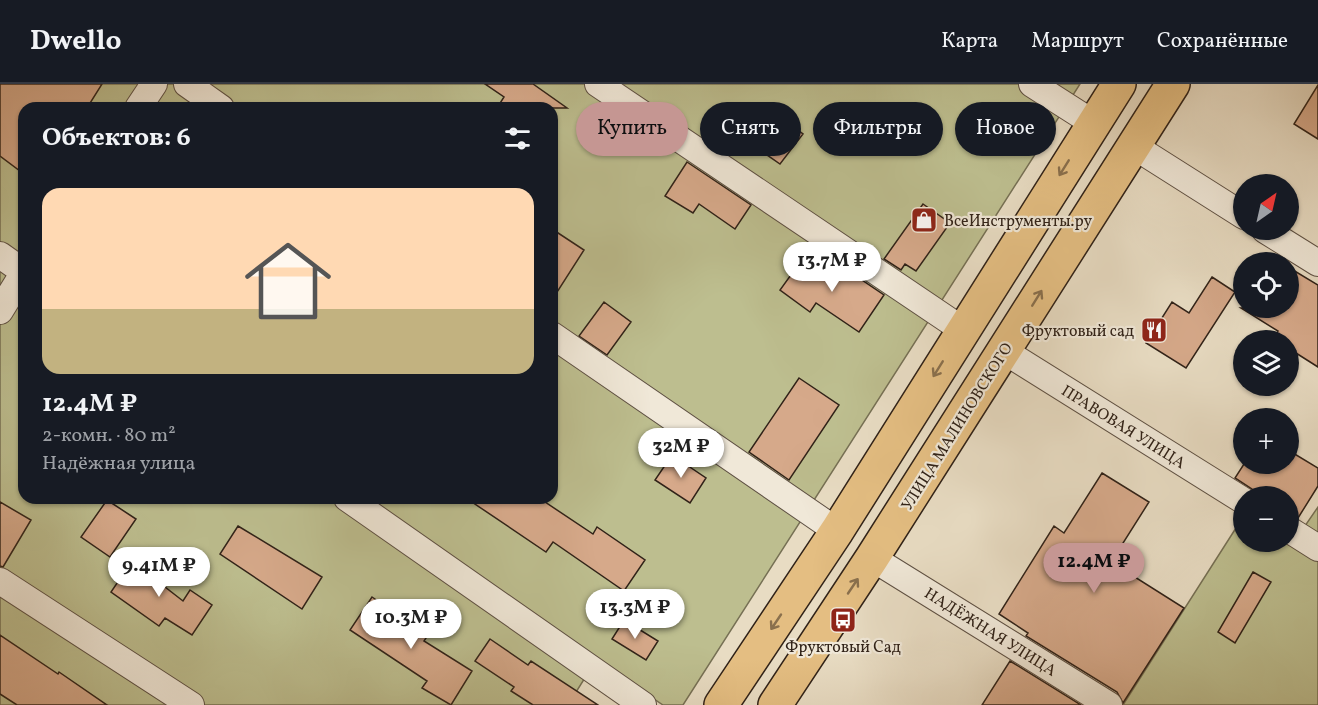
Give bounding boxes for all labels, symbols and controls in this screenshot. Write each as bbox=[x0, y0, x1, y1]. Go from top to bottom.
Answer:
text: Dwello bbox=[30, 22, 122, 61]
text: Карта bbox=[941, 27, 998, 56]
text: Маршрут bbox=[1031, 27, 1124, 56]
text: Сохранённые bbox=[1157, 27, 1288, 56]
chip: Купить bbox=[576, 102, 688, 156]
chip: Снять bbox=[700, 102, 801, 156]
chip: Фильтры bbox=[813, 102, 943, 156]
chip: Новое bbox=[955, 102, 1056, 156]
text: Объектов: 6 bbox=[42, 120, 191, 156]
icon: filters bbox=[501, 122, 534, 155]
one-way arrow bbox=[1058, 159, 1070, 176]
north arrow bbox=[1233, 174, 1299, 240]
map controls bbox=[1233, 174, 1299, 552]
shop icon: ВсеИнструменты.ру bbox=[909, 205, 939, 235]
place label: ВсеИнструменты.ру bbox=[944, 211, 1092, 233]
icon: home bbox=[234, 227, 342, 335]
pin: 13.7M ₽ bbox=[777, 242, 887, 293]
text: 13.7M ₽ bbox=[797, 247, 867, 275]
button: locate bbox=[1233, 252, 1299, 318]
one-way arrow bbox=[1032, 290, 1044, 307]
restaurant icon: Фруктовый сад bbox=[1139, 315, 1169, 345]
place label: Фруктовый сад bbox=[1022, 321, 1134, 343]
button: layers bbox=[1233, 330, 1299, 396]
street label: УЛИЦА МАЛИНОВСКОГО bbox=[897, 339, 1019, 515]
one-way arrow bbox=[932, 360, 944, 377]
street label: ПРАВОВАЯ УЛИЦА bbox=[1057, 381, 1189, 475]
text: 12.4M ₽ bbox=[42, 386, 137, 422]
button: + bbox=[1233, 408, 1299, 474]
text: 2-комн. · 80 m² bbox=[42, 422, 176, 450]
pin: 32M ₽ bbox=[639, 428, 723, 479]
text: 32M ₽ bbox=[652, 433, 710, 461]
text: Надёжная улица bbox=[42, 450, 195, 478]
button: − bbox=[1233, 486, 1299, 552]
pin: 12.4M ₽ bbox=[1039, 543, 1149, 594]
pin: 9.41M ₽ bbox=[104, 547, 214, 598]
text: 12.4M ₽ bbox=[1057, 548, 1131, 576]
text: 9.41M ₽ bbox=[122, 552, 196, 580]
one-way arrow bbox=[848, 578, 860, 595]
street label: НАДЁЖНАЯ УЛИЦА bbox=[920, 583, 1060, 682]
pin: 13.3M ₽ bbox=[580, 589, 690, 640]
text: 13.3M ₽ bbox=[600, 594, 670, 622]
pin: 10.3M ₽ bbox=[356, 599, 466, 650]
text: 10.3M ₽ bbox=[375, 604, 447, 632]
bus stop icon: Фруктовый Сад bbox=[828, 605, 858, 635]
one-way arrow bbox=[770, 613, 783, 630]
place label: Фруктовый Сад bbox=[785, 637, 901, 659]

